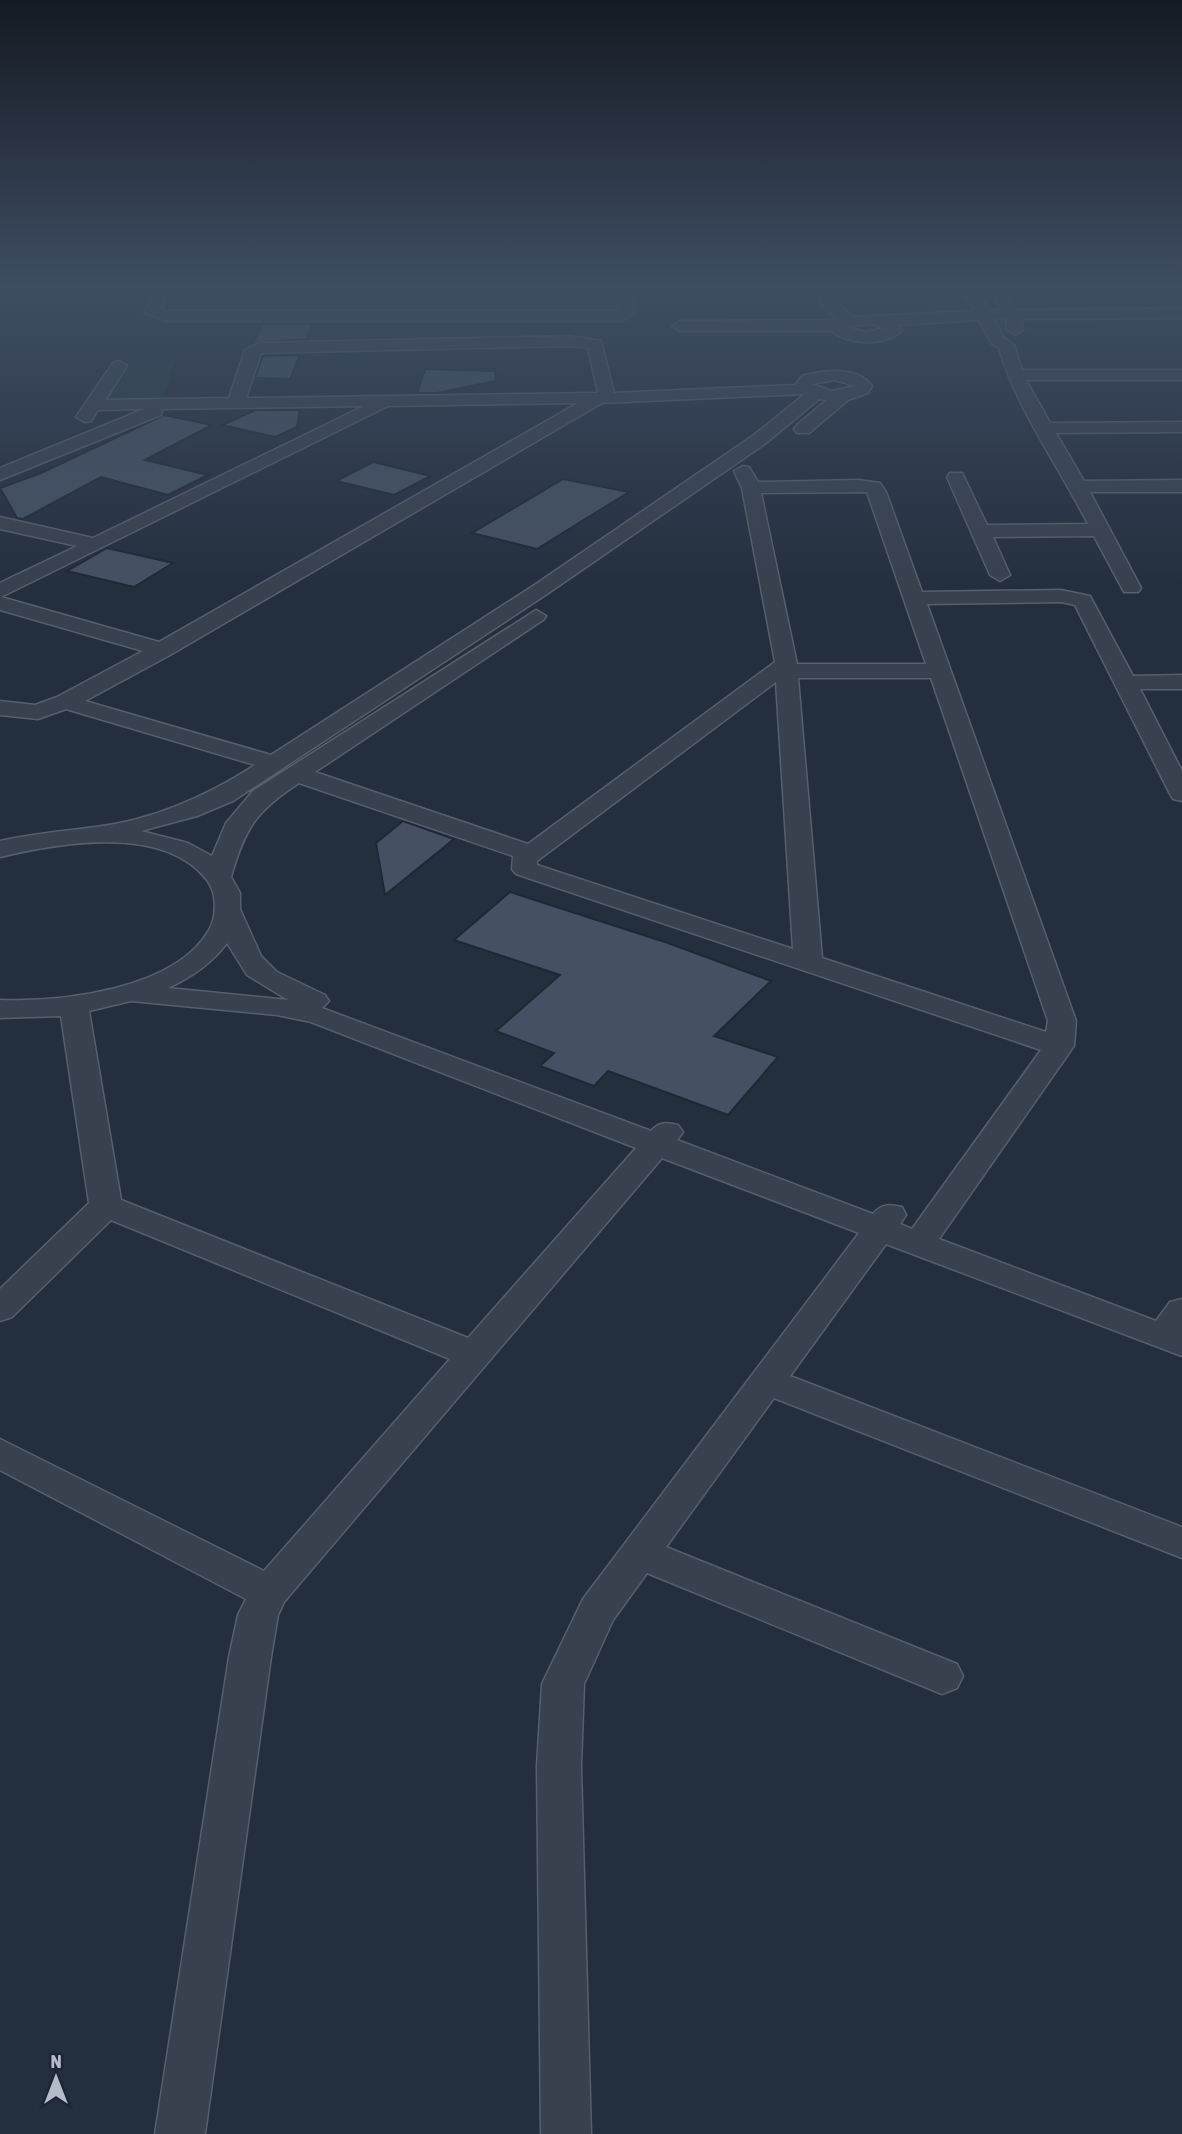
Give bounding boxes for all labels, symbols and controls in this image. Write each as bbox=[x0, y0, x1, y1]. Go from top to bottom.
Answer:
north arrow bbox=[21, 2043, 91, 2113]
text: N bbox=[50, 2050, 62, 2072]

